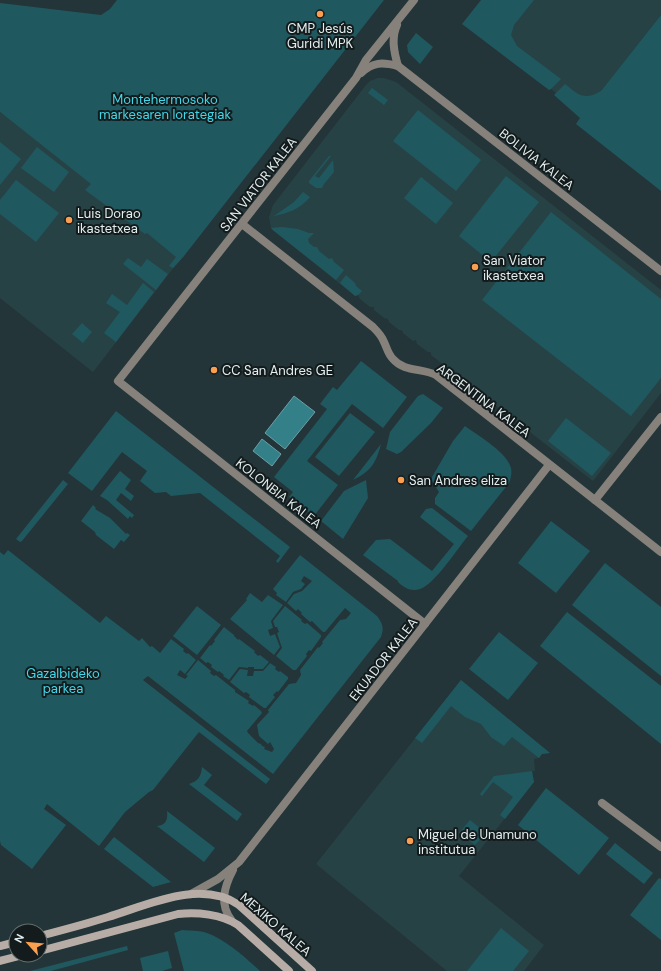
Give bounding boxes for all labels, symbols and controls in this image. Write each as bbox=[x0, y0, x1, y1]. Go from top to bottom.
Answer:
marker: CMP Jesús Guridi MPK bbox=[315, 9, 325, 19]
place label: CMP Jesús Guridi MPK bbox=[287, 20, 353, 52]
park label: Montehermosoko markesaren lorategiak bbox=[99, 91, 231, 123]
street label: BOLIVIA KALEA bbox=[496, 125, 578, 194]
street label: SAN VIATOR KALEA bbox=[216, 133, 301, 235]
place label: Luis Dorao ikastetxea bbox=[77, 205, 141, 237]
marker: Luis Dorao ikastetxea bbox=[64, 215, 74, 225]
place label: San Viator ikastetxea bbox=[483, 252, 545, 284]
marker: San Viator ikastetxea bbox=[470, 262, 480, 272]
street label: ARGENTINA KALEA bbox=[433, 360, 534, 441]
place label: CC San Andres GE bbox=[222, 362, 333, 379]
marker: CC San Andres GE bbox=[209, 365, 219, 375]
street label: KOLONBIA KALEA bbox=[232, 455, 325, 532]
place label: San Andres eliza bbox=[409, 472, 507, 489]
marker: San Andres eliza bbox=[396, 475, 406, 485]
street label: EKUADOR KALEA bbox=[346, 614, 421, 704]
park label: Gazalbideko parkea bbox=[26, 665, 100, 697]
place label: Miguel de Unamuno institutua bbox=[418, 826, 537, 858]
marker: Miguel de Unamuno institutua bbox=[405, 836, 415, 846]
street label: MEXIKO KALEA bbox=[237, 889, 315, 960]
north arrow bbox=[8, 923, 48, 963]
text: N bbox=[11, 932, 27, 945]

